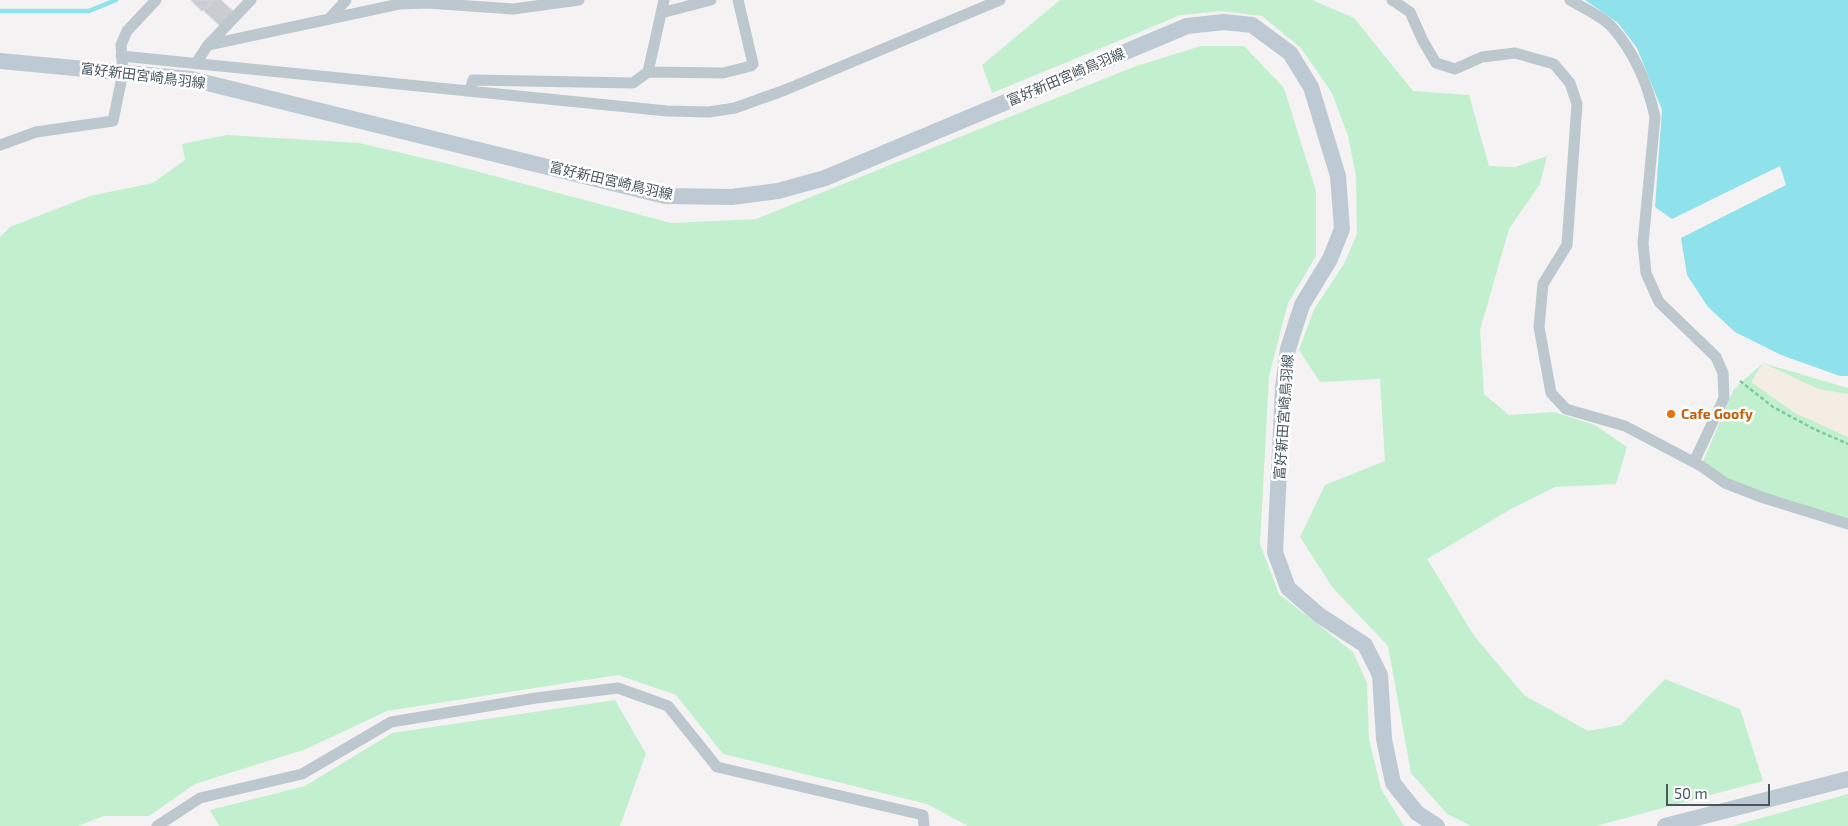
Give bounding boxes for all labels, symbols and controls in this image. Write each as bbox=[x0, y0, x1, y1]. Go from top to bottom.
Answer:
street label: 富好新田宮崎鳥羽線 bbox=[1005, 45, 1127, 109]
street label: 富好新田宮崎鳥羽線 bbox=[79, 60, 207, 92]
street label: 富好新田宮崎鳥羽線 bbox=[548, 159, 674, 203]
street label: 富好新田宮崎鳥羽線 bbox=[1271, 354, 1297, 480]
place label: Cafe Goofy bbox=[1681, 406, 1753, 422]
marker: Cafe Goofy bbox=[1665, 408, 1677, 420]
scale bar bbox=[1668, 774, 1772, 806]
text: 50 m bbox=[1674, 784, 1708, 802]

